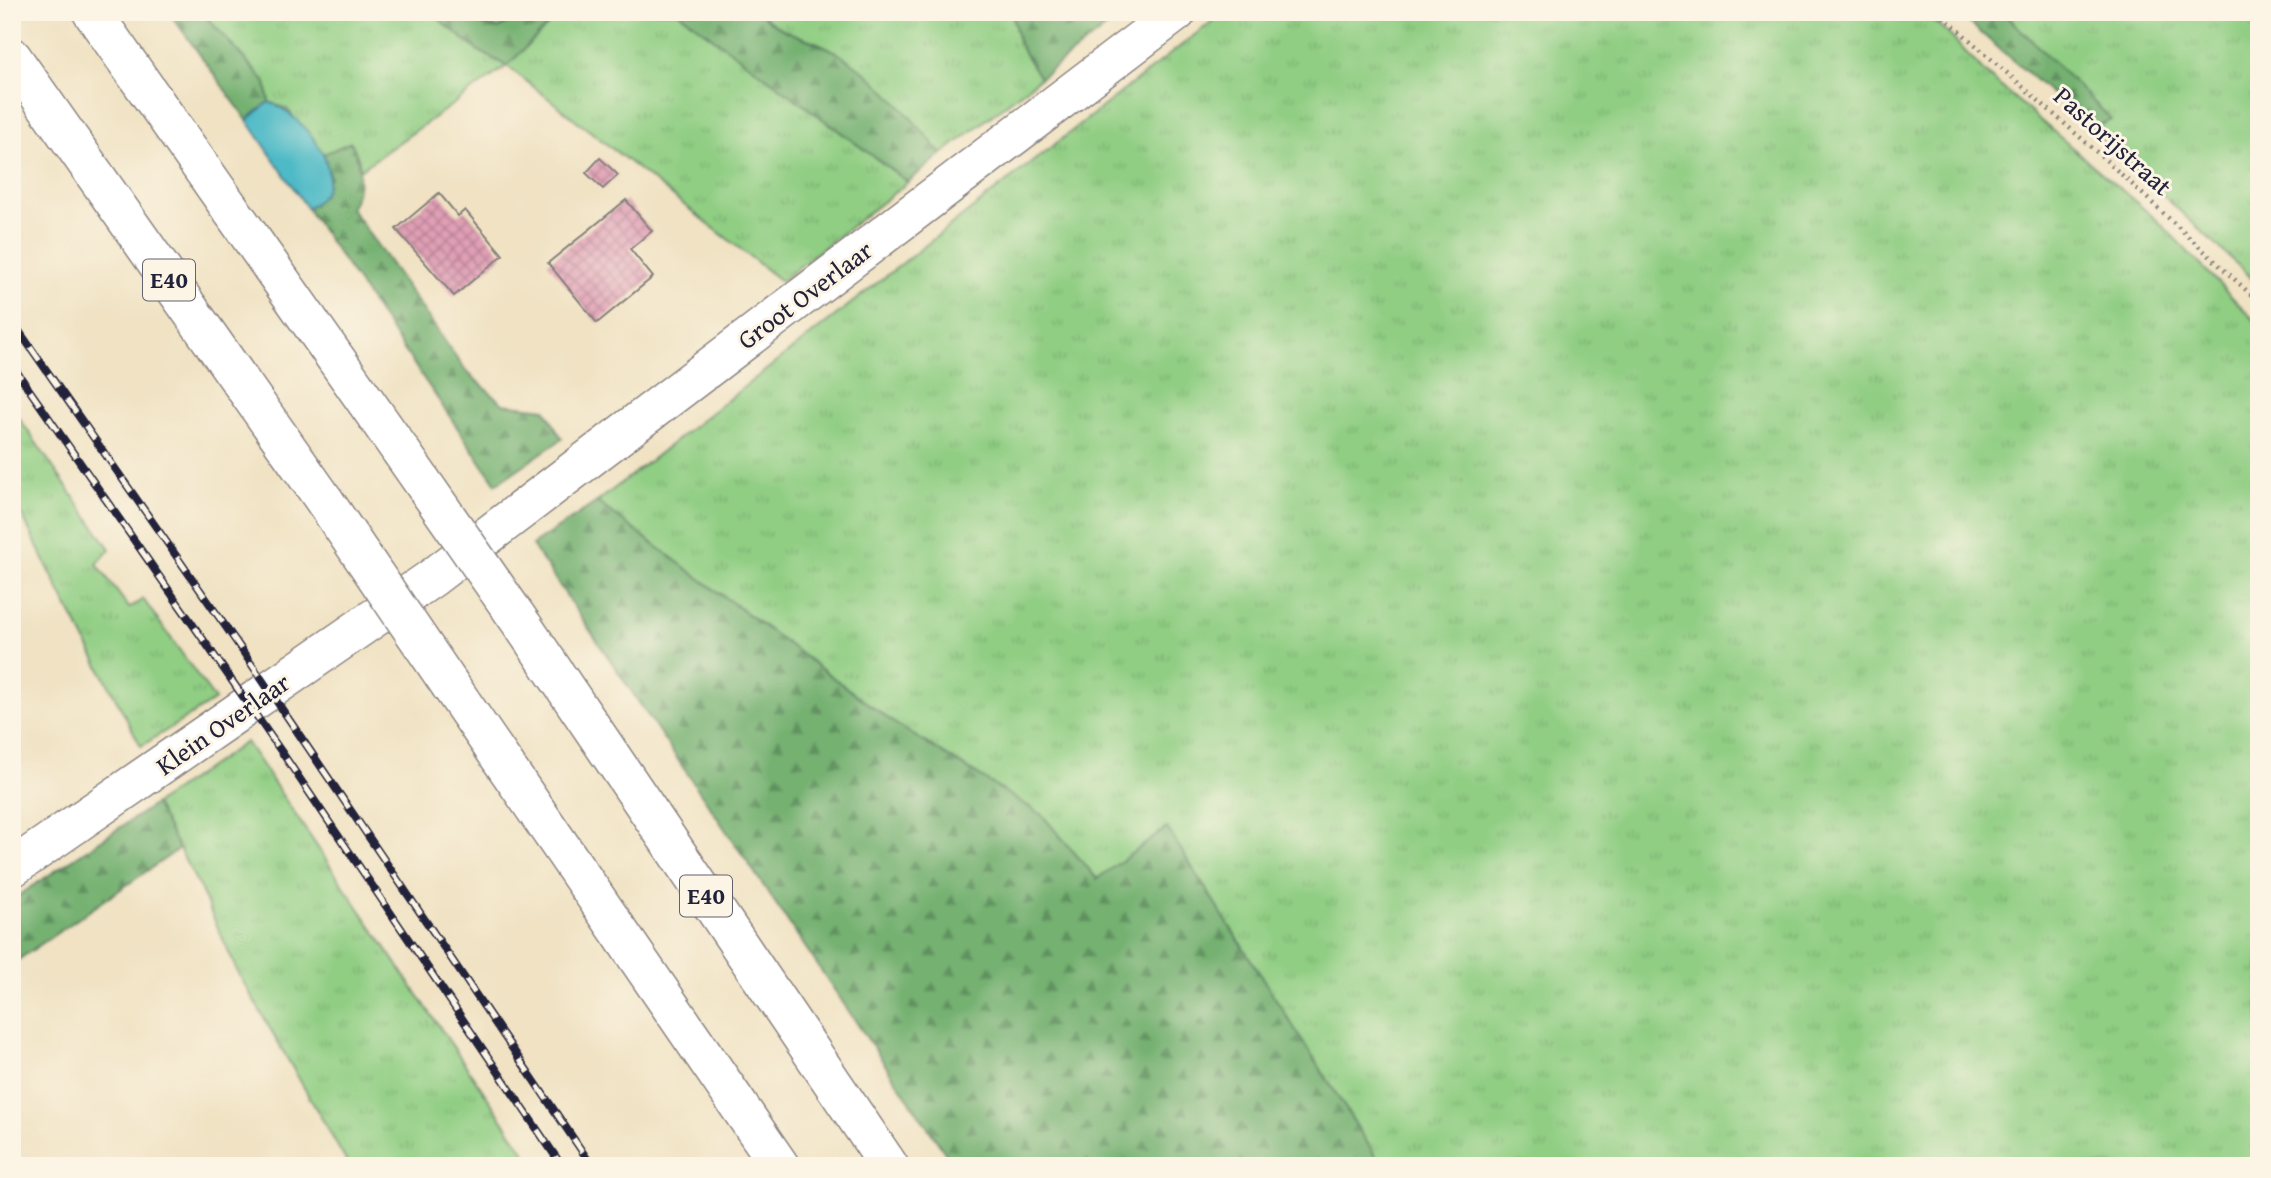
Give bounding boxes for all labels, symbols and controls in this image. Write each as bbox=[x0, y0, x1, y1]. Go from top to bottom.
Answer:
street label: Pastorijstraat bbox=[2045, 77, 2181, 205]
street label: Groot Overlaar bbox=[729, 230, 881, 359]
road number: E40 bbox=[143, 260, 195, 300]
street label: Klein Overlaar bbox=[148, 663, 298, 784]
road number: E40 bbox=[680, 876, 732, 916]

